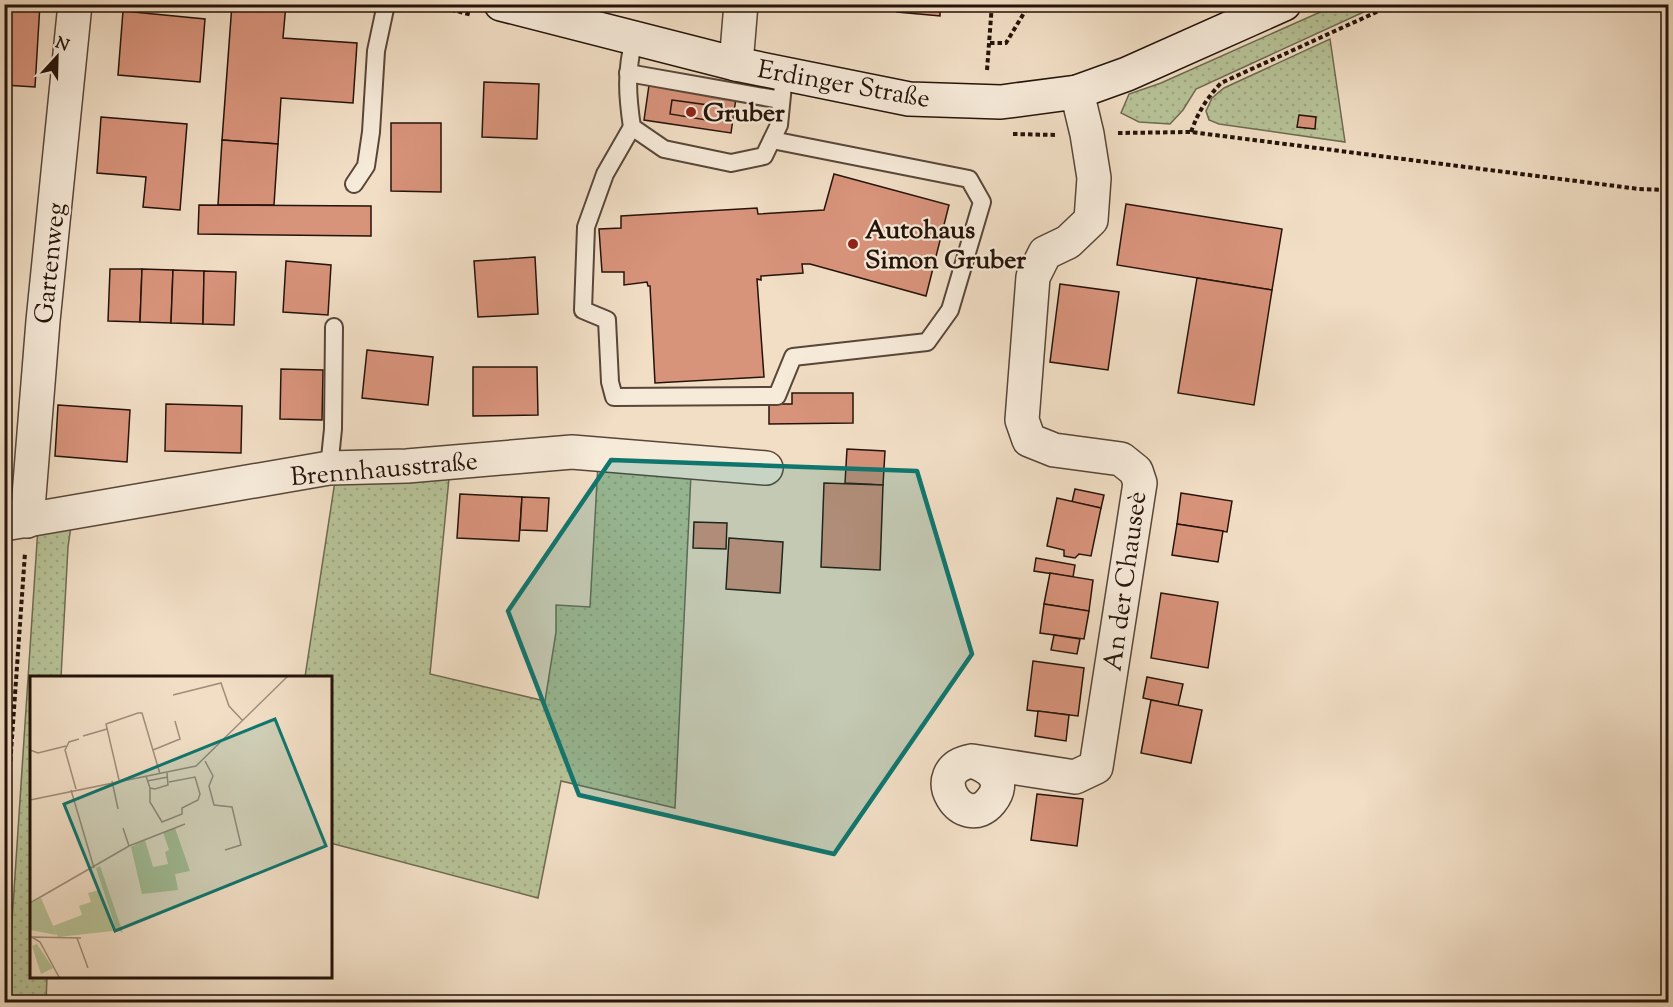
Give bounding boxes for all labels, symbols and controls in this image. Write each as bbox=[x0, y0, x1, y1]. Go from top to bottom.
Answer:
north arrow bbox=[27, 27, 87, 87]
text: N bbox=[51, 32, 72, 59]
street label: Erdinger Straße bbox=[754, 52, 933, 119]
place label: Gruber bbox=[703, 96, 785, 133]
marker: Gruber bbox=[684, 105, 698, 119]
street label: Gartenweg bbox=[27, 201, 76, 326]
place label: Autohaus Simon Gruber bbox=[865, 213, 1026, 280]
marker: Autohaus Simon Gruber bbox=[846, 237, 860, 251]
street label: Brennhausstraße bbox=[289, 444, 479, 497]
street label: An der Chauseè bbox=[1096, 489, 1157, 674]
inset map bbox=[30, 676, 332, 977]

